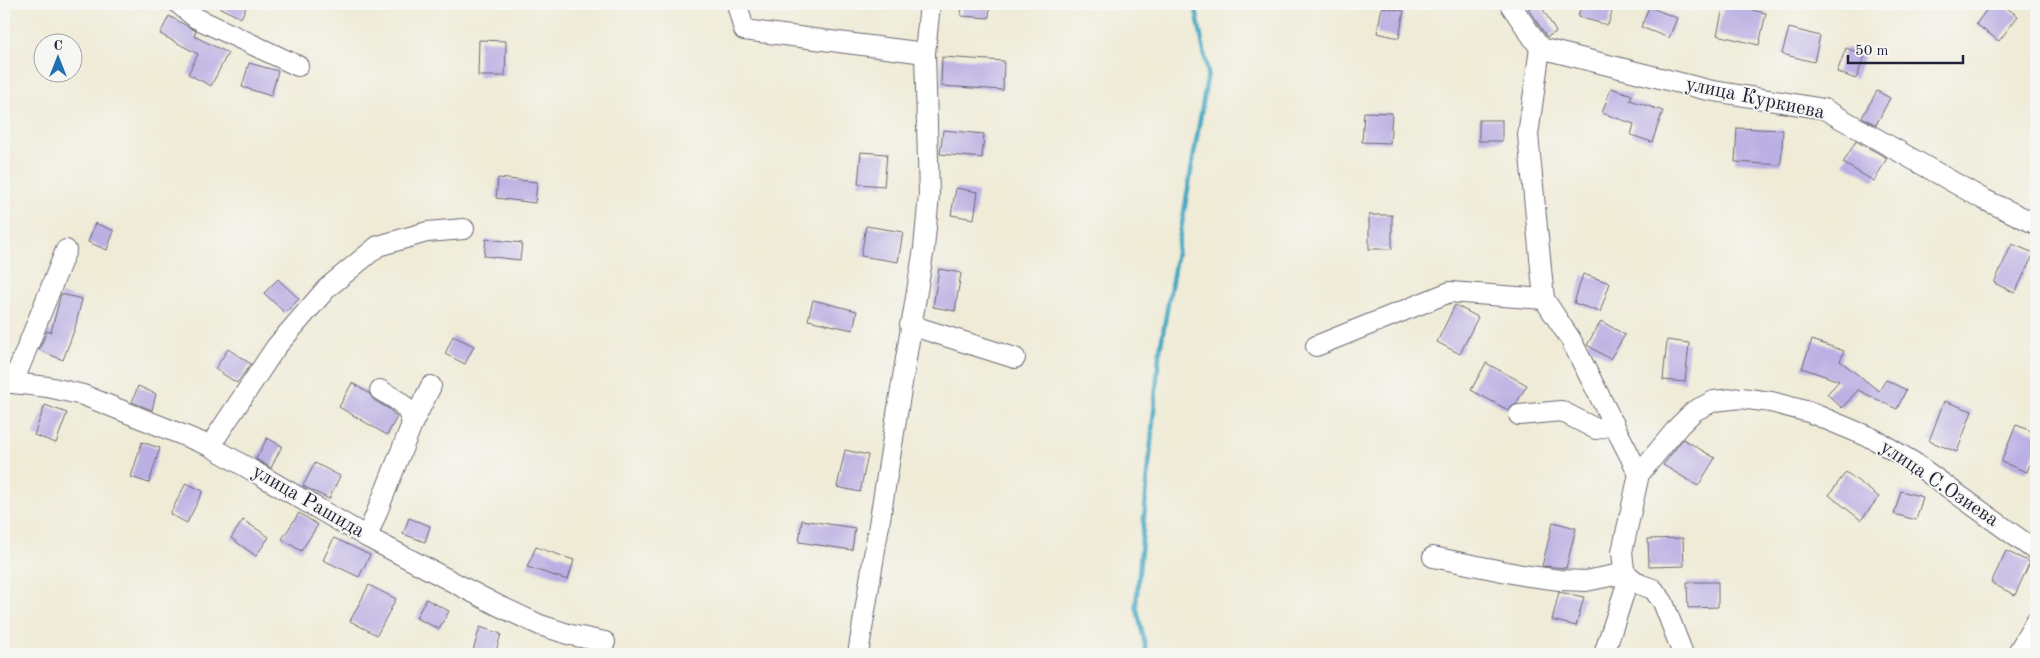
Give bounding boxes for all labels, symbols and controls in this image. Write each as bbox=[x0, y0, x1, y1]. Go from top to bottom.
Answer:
north arrow bbox=[32, 32, 82, 82]
scale bar bbox=[1848, 32, 1962, 64]
text: С bbox=[53, 39, 63, 53]
text: 50 m bbox=[1855, 44, 1889, 59]
street label: улица Куркиева bbox=[1684, 74, 1827, 124]
street label: улица С.Озиева bbox=[1876, 437, 2002, 531]
street label: улица Рашида bbox=[248, 462, 368, 542]

